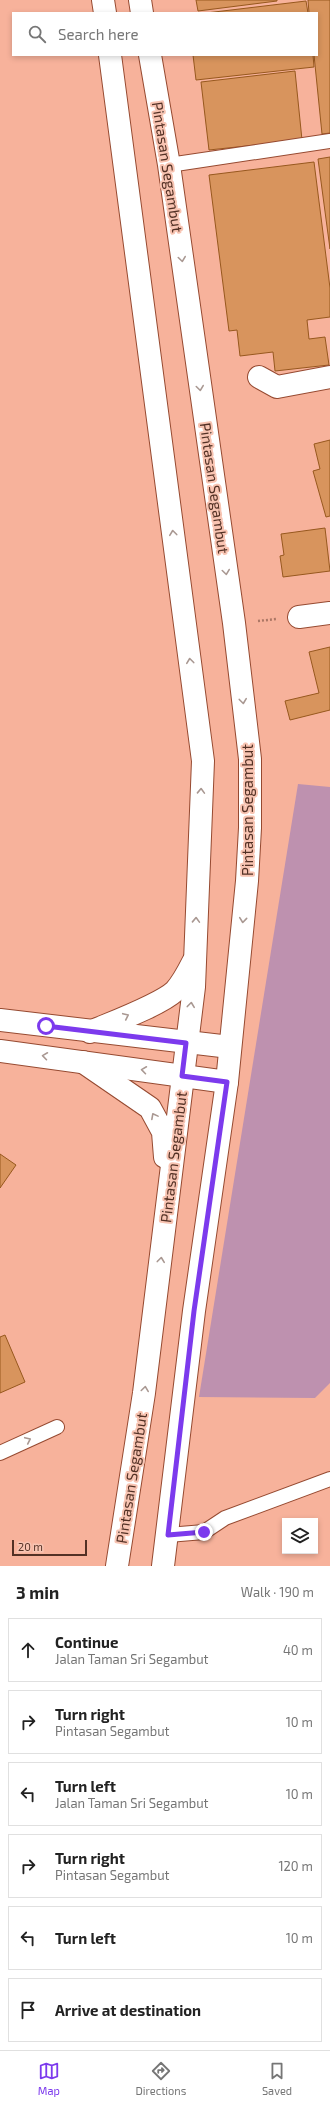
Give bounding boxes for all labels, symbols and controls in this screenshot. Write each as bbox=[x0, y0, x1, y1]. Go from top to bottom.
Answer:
search box bbox=[12, 12, 318, 56]
icon: search bbox=[26, 23, 48, 45]
text: Search here bbox=[58, 25, 139, 43]
street label: Pintasan Segambut bbox=[149, 100, 187, 234]
one-way arrow bbox=[177, 256, 186, 262]
one-way arrow bbox=[195, 385, 204, 391]
street label: Pintasan Segambut bbox=[197, 421, 233, 555]
one-way arrow bbox=[169, 529, 178, 536]
one-way arrow bbox=[221, 569, 230, 575]
one-way arrow bbox=[185, 658, 194, 664]
one-way arrow bbox=[238, 698, 247, 704]
street label: Pintasan Segambut bbox=[238, 744, 256, 876]
one-way arrow bbox=[197, 788, 206, 794]
one-way arrow bbox=[192, 917, 201, 923]
one-way arrow bbox=[239, 917, 248, 923]
one-way arrow bbox=[187, 1002, 196, 1008]
one-way arrow bbox=[121, 1013, 129, 1021]
route start bbox=[37, 1017, 55, 1035]
one-way arrow bbox=[42, 1052, 48, 1061]
one-way arrow bbox=[141, 1066, 147, 1075]
street label: Pintasan Segambut bbox=[156, 1090, 190, 1224]
one-way arrow bbox=[152, 1113, 159, 1120]
one-way arrow bbox=[156, 1257, 165, 1263]
one-way arrow bbox=[140, 1386, 149, 1392]
street label: Pintasan Segambut bbox=[112, 1411, 150, 1545]
one-way arrow bbox=[24, 1437, 32, 1445]
map controls bbox=[282, 1518, 318, 1554]
button: layers bbox=[282, 1518, 318, 1554]
route end bbox=[195, 1523, 213, 1541]
scale bar bbox=[12, 1538, 87, 1557]
text: 20 m bbox=[18, 1540, 43, 1553]
text: 3 min bbox=[16, 1582, 59, 1602]
text: Walk · 190 m bbox=[241, 1584, 314, 1600]
text: Continue bbox=[55, 1633, 118, 1651]
icon: ahead bbox=[17, 1639, 39, 1661]
text: 40 m bbox=[283, 1642, 313, 1658]
text: Jalan Taman Sri Segambut bbox=[55, 1651, 209, 1667]
text: Turn right bbox=[55, 1705, 125, 1723]
icon: right bbox=[17, 1711, 39, 1733]
text: 10 m bbox=[286, 1714, 313, 1730]
text: Pintasan Segambut bbox=[55, 1723, 170, 1739]
text: Turn left bbox=[55, 1777, 116, 1795]
icon: left bbox=[17, 1783, 39, 1805]
text: 10 m bbox=[286, 1786, 313, 1802]
text: Jalan Taman Sri Segambut bbox=[55, 1795, 209, 1811]
text: Turn right bbox=[55, 1849, 125, 1867]
icon: right bbox=[17, 1855, 39, 1877]
text: 120 m bbox=[278, 1858, 313, 1874]
text: Pintasan Segambut bbox=[55, 1867, 170, 1883]
icon: left bbox=[17, 1927, 39, 1949]
text: Turn left bbox=[55, 1929, 116, 1947]
text: 10 m bbox=[286, 1930, 313, 1946]
icon: arrive bbox=[17, 1999, 39, 2021]
text: Arrive at destination bbox=[55, 2001, 201, 2019]
tab: Map bbox=[38, 2060, 60, 2097]
tab: Directions bbox=[136, 2060, 186, 2097]
tab: Saved bbox=[262, 2060, 292, 2097]

